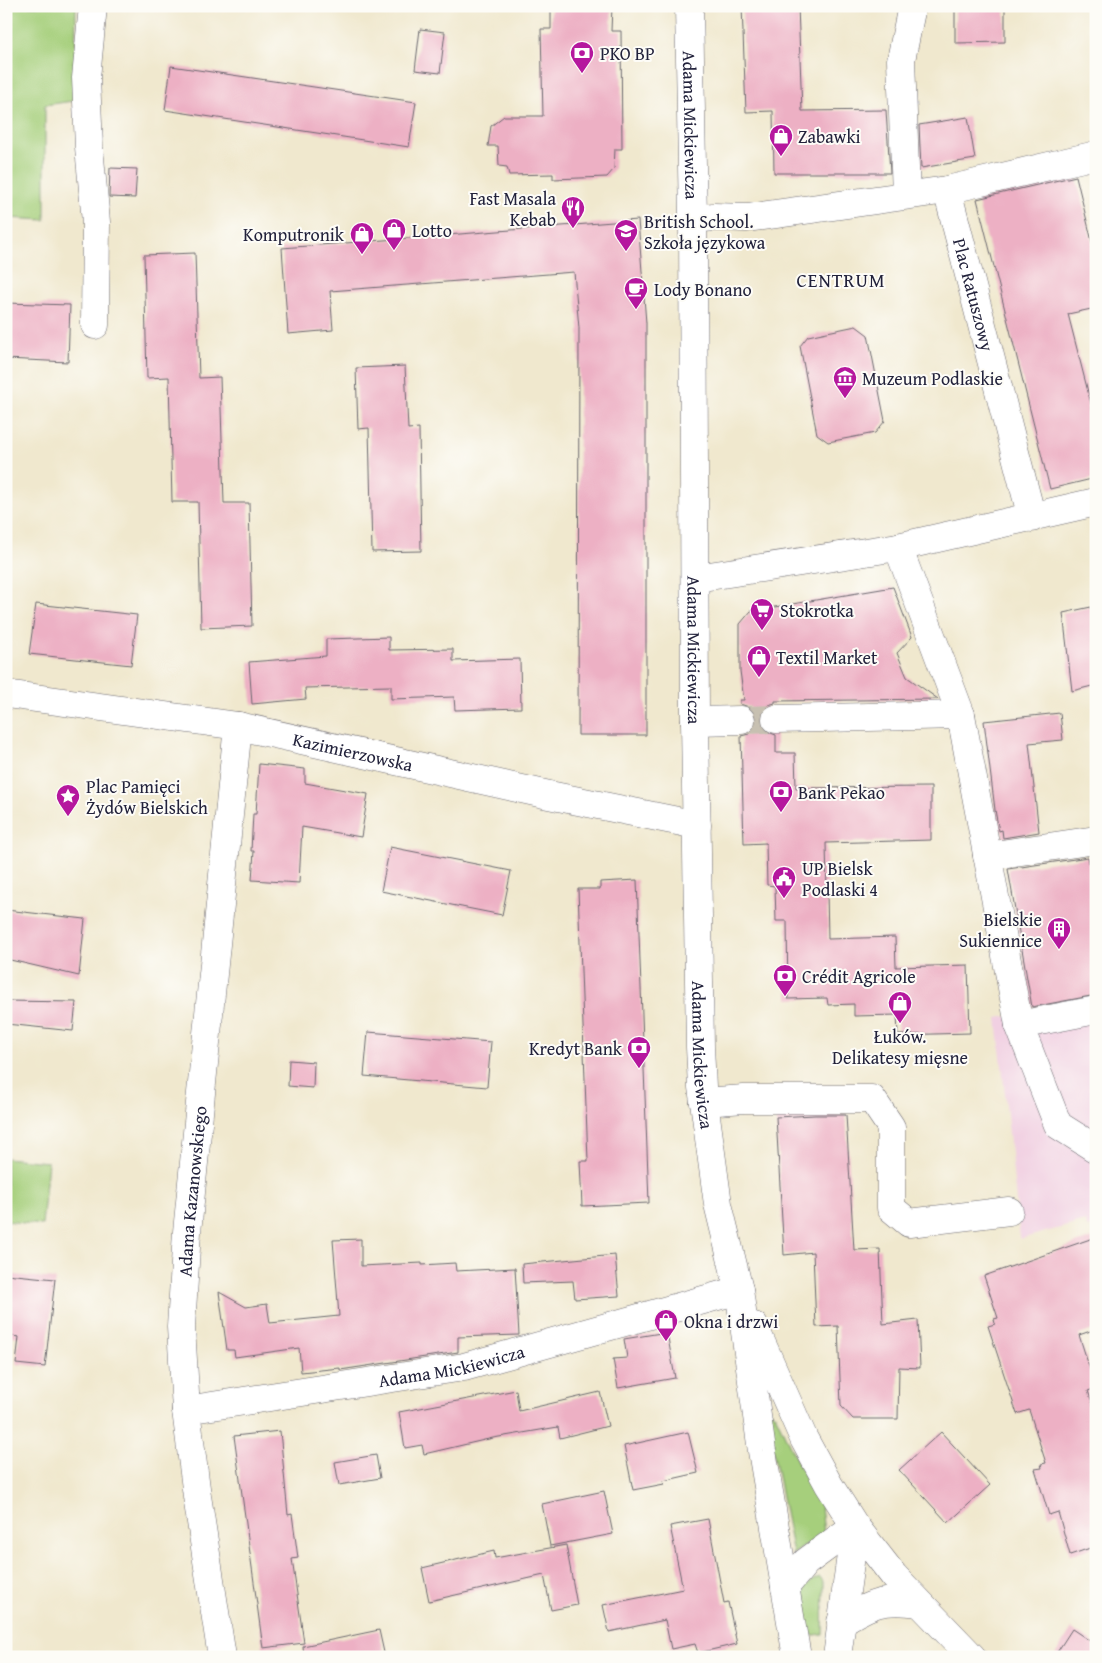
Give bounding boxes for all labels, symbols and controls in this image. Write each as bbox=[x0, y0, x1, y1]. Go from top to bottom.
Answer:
bank icon: PKO BP bbox=[569, 40, 595, 74]
place label: PKO BP bbox=[600, 40, 655, 67]
street label: Adama Mickiewicza bbox=[676, 50, 706, 200]
shop icon: Zabawki bbox=[768, 123, 794, 157]
place label: Zabawki bbox=[798, 123, 861, 150]
place label: Fast Masala Kebab bbox=[469, 185, 556, 233]
restaurant icon: Fast Masala Kebab bbox=[560, 195, 586, 229]
place label: British School. Szkoła językowa bbox=[644, 208, 766, 256]
shop icon: Lotto bbox=[381, 217, 407, 251]
place label: Lotto bbox=[412, 217, 452, 244]
school or university icon: British School. Szkoła językowa bbox=[613, 218, 639, 252]
place label: Komputronik bbox=[243, 221, 345, 248]
shop icon: Komputronik bbox=[349, 221, 375, 255]
street label: Plac Ratuszowy bbox=[946, 235, 1002, 354]
district label: CENTRUM bbox=[796, 266, 886, 294]
cafe icon: Lody Bonano bbox=[623, 276, 649, 310]
place label: Lody Bonano bbox=[654, 276, 752, 303]
museum icon: Muzeum Podlaskie bbox=[832, 365, 858, 399]
place label: Muzeum Podlaskie bbox=[862, 365, 1003, 392]
street label: Adama Mickiewicza bbox=[681, 576, 709, 725]
supermarket icon: Stokrotka bbox=[749, 597, 775, 631]
place label: Stokrotka bbox=[780, 597, 854, 624]
shop icon: Textil Market bbox=[746, 644, 772, 678]
place label: Textil Market bbox=[776, 644, 878, 671]
street label: Kazimierzowska bbox=[290, 725, 416, 778]
place label: Plac Pamięci Żydów Bielskich bbox=[86, 773, 208, 821]
bank icon: Bank Pekao bbox=[768, 779, 794, 813]
place label: Bank Pekao bbox=[798, 779, 885, 806]
place icon: Plac Pamięci Żydów Bielskich bbox=[55, 783, 81, 817]
place label: UP Bielsk Podlaski 4 bbox=[802, 855, 878, 903]
public building icon: UP Bielsk Podlaski 4 bbox=[771, 865, 797, 899]
place label: Bielskie Sukiennice bbox=[959, 906, 1042, 954]
building icon: Bielskie Sukiennice bbox=[1046, 916, 1072, 950]
bank icon: Crédit Agricole bbox=[772, 963, 798, 997]
place label: Crédit Agricole bbox=[802, 963, 916, 990]
street label: Adama Mickiewicza bbox=[685, 980, 721, 1131]
shop icon: Łuków. Delikatesy mięsne bbox=[887, 990, 913, 1024]
place label: Łuków. Delikatesy mięsne bbox=[832, 1023, 968, 1071]
place label: Kredyt Bank bbox=[529, 1035, 623, 1062]
bank icon: Kredyt Bank bbox=[626, 1035, 652, 1069]
street label: Adama Kazanowskiego bbox=[171, 1104, 213, 1278]
shop icon: Okna i drzwi bbox=[653, 1308, 679, 1342]
place label: Okna i drzwi bbox=[684, 1308, 778, 1335]
street label: Adama Mickiewicza bbox=[376, 1337, 528, 1394]

